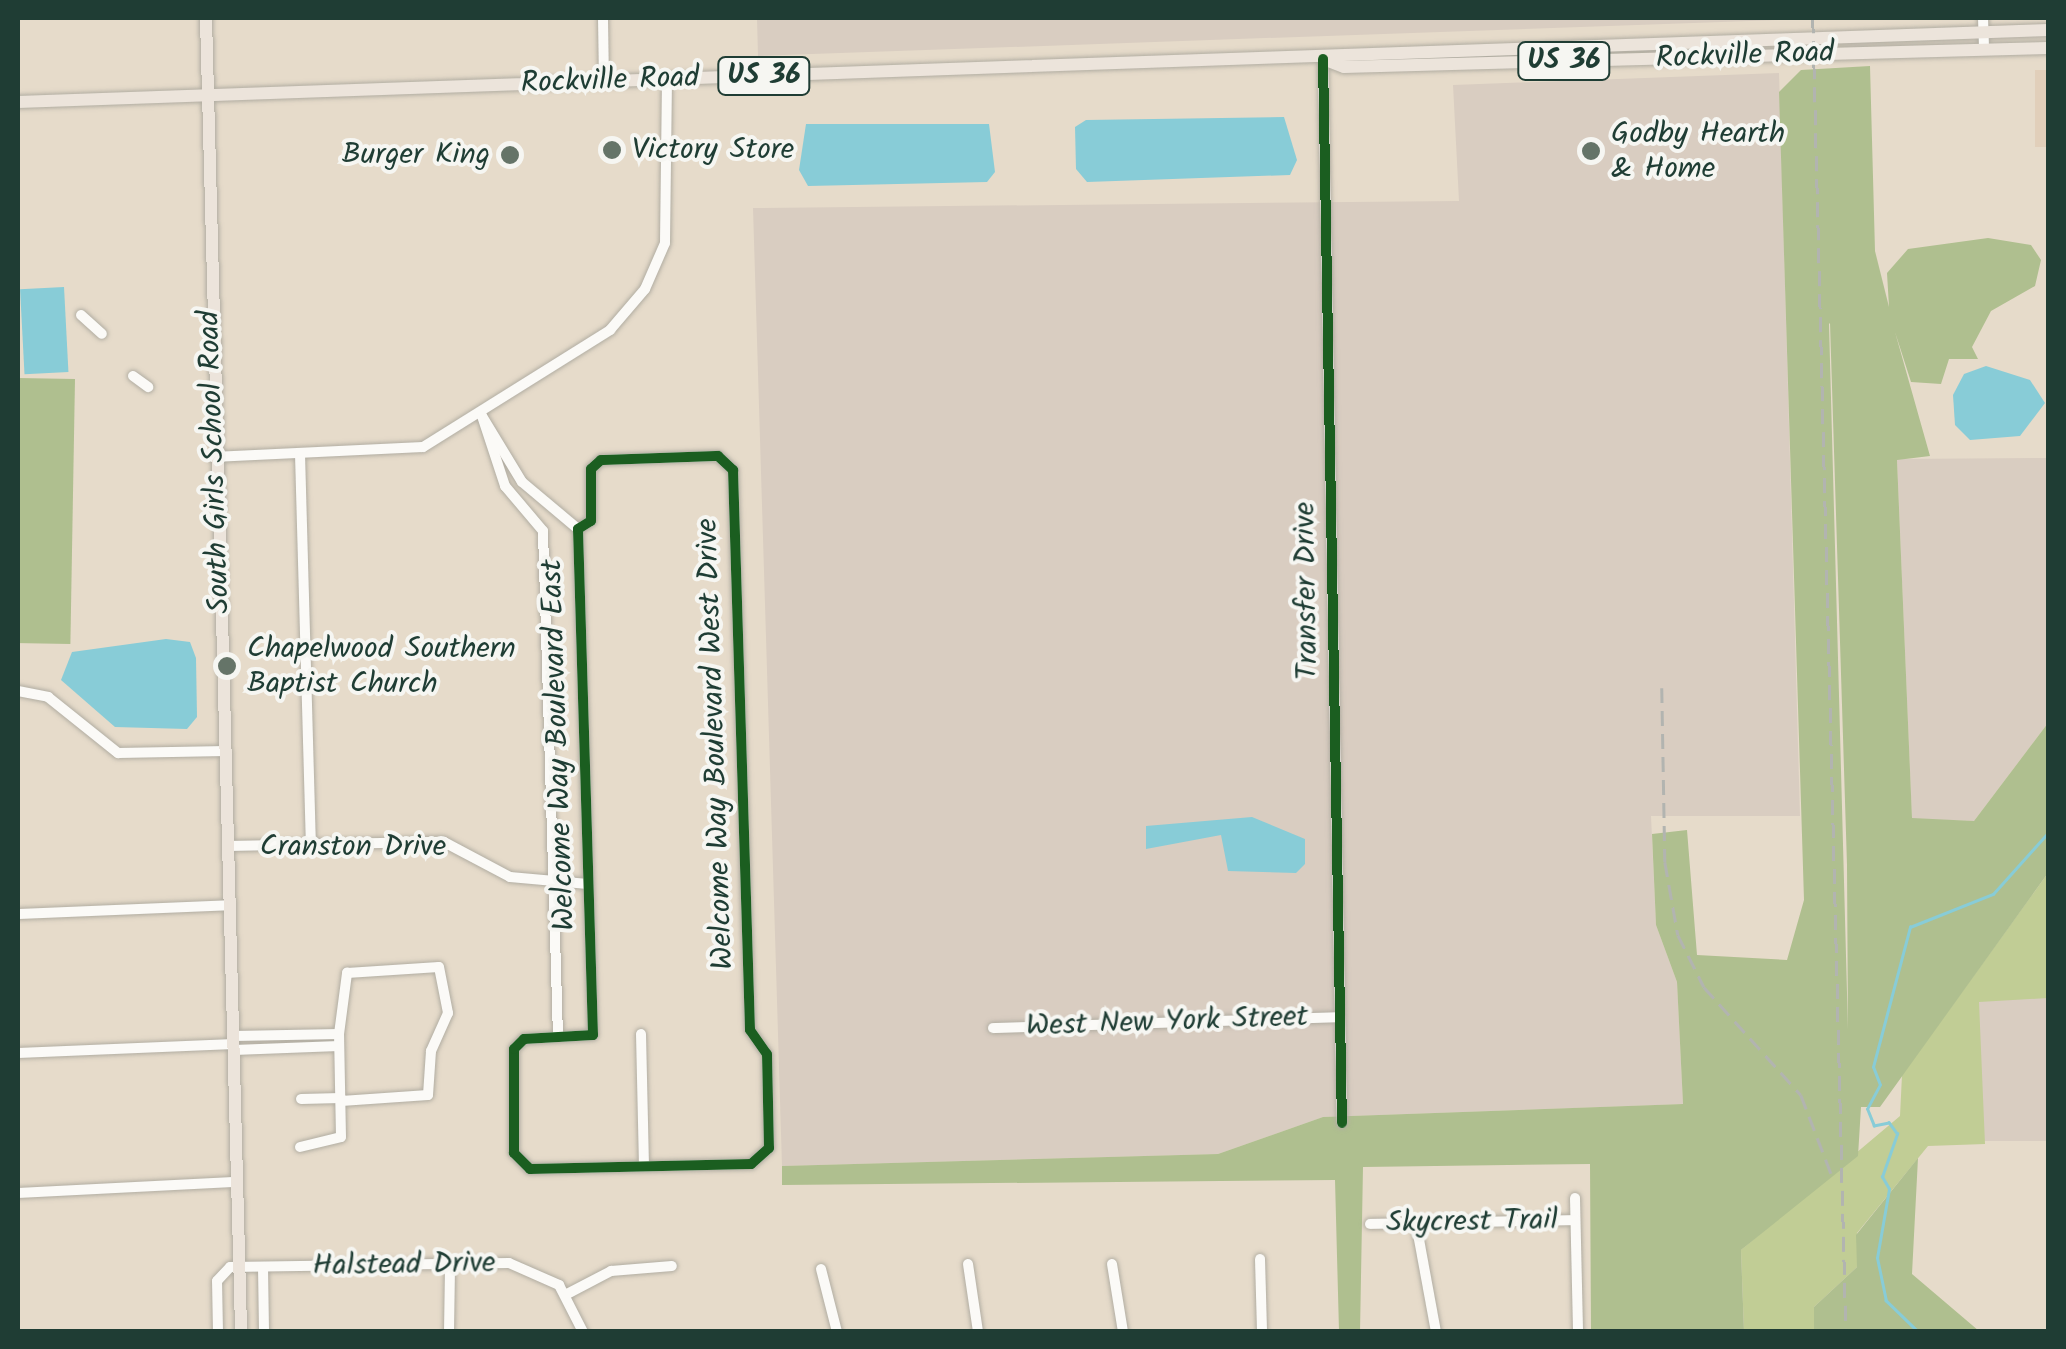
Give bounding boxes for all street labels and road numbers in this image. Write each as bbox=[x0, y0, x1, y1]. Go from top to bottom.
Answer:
street label: Rockville Road bbox=[1655, 35, 1835, 77]
road number: US 36 bbox=[1516, 38, 1612, 84]
road number: US 36 bbox=[716, 53, 812, 99]
street label: Rockville Road bbox=[520, 60, 700, 102]
street label: South Girls School Road bbox=[192, 310, 238, 614]
street label: Transfer Drive bbox=[1287, 502, 1327, 680]
street label: Welcome Way Boulevard West Drive bbox=[690, 518, 742, 970]
street label: Welcome Way Boulevard East bbox=[535, 559, 583, 931]
street label: Cranston Drive bbox=[260, 829, 446, 865]
street label: West New York Street bbox=[1025, 999, 1309, 1045]
street label: Skycrest Trail bbox=[1386, 1203, 1558, 1241]
street label: Halstead Drive bbox=[312, 1245, 496, 1285]

